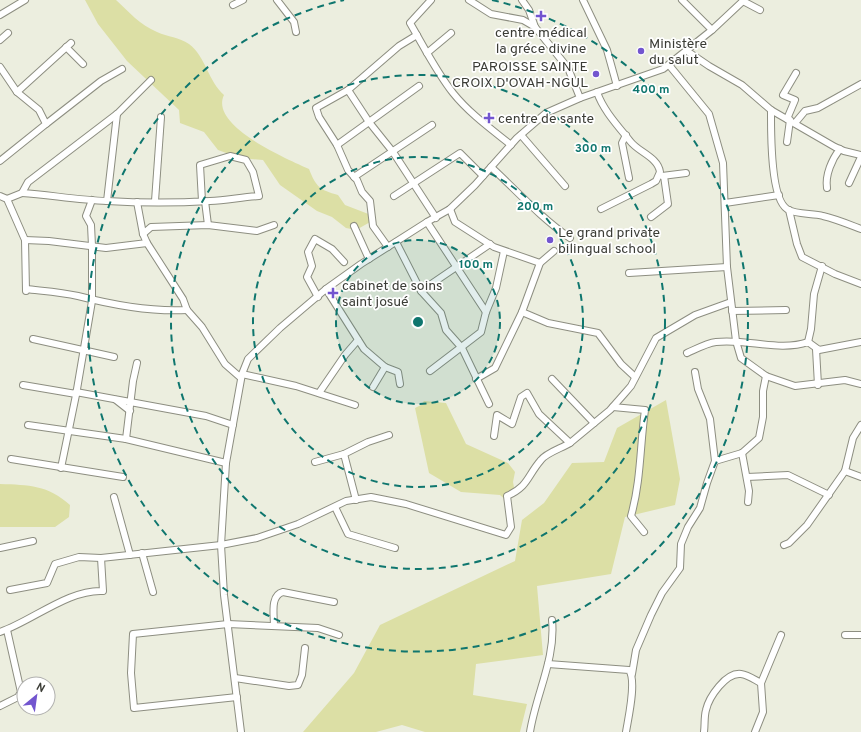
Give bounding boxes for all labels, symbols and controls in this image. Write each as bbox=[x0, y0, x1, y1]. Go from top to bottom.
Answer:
marker: centre médical la gréce divine bbox=[535, 10, 547, 22]
place label: centre médical la gréce divine bbox=[495, 25, 587, 58]
place label: Ministère du salut bbox=[649, 36, 707, 69]
marker: Ministère du salut bbox=[636, 46, 646, 56]
place label: PAROISSE SAINTE CROIX D'OVAH-NGUL bbox=[452, 59, 588, 92]
marker: PAROISSE SAINTE CROIX D'OVAH-NGUL bbox=[591, 69, 601, 79]
text: 400 m bbox=[632, 82, 670, 98]
place label: centre de sante bbox=[498, 111, 594, 128]
marker: centre de sante bbox=[483, 112, 495, 124]
text: 300 m bbox=[575, 141, 611, 157]
text: 200 m bbox=[517, 199, 553, 215]
place label: Le grand private bilingual school bbox=[558, 225, 660, 258]
marker: Le grand private bilingual school bbox=[545, 235, 555, 245]
text: 100 m bbox=[459, 257, 493, 273]
place label: cabinet de soins saint josué bbox=[342, 278, 443, 311]
marker: cabinet de soins saint josué bbox=[327, 287, 339, 299]
centre of rings bbox=[411, 315, 425, 329]
north arrow bbox=[16, 676, 56, 716]
text: N bbox=[34, 680, 47, 696]

